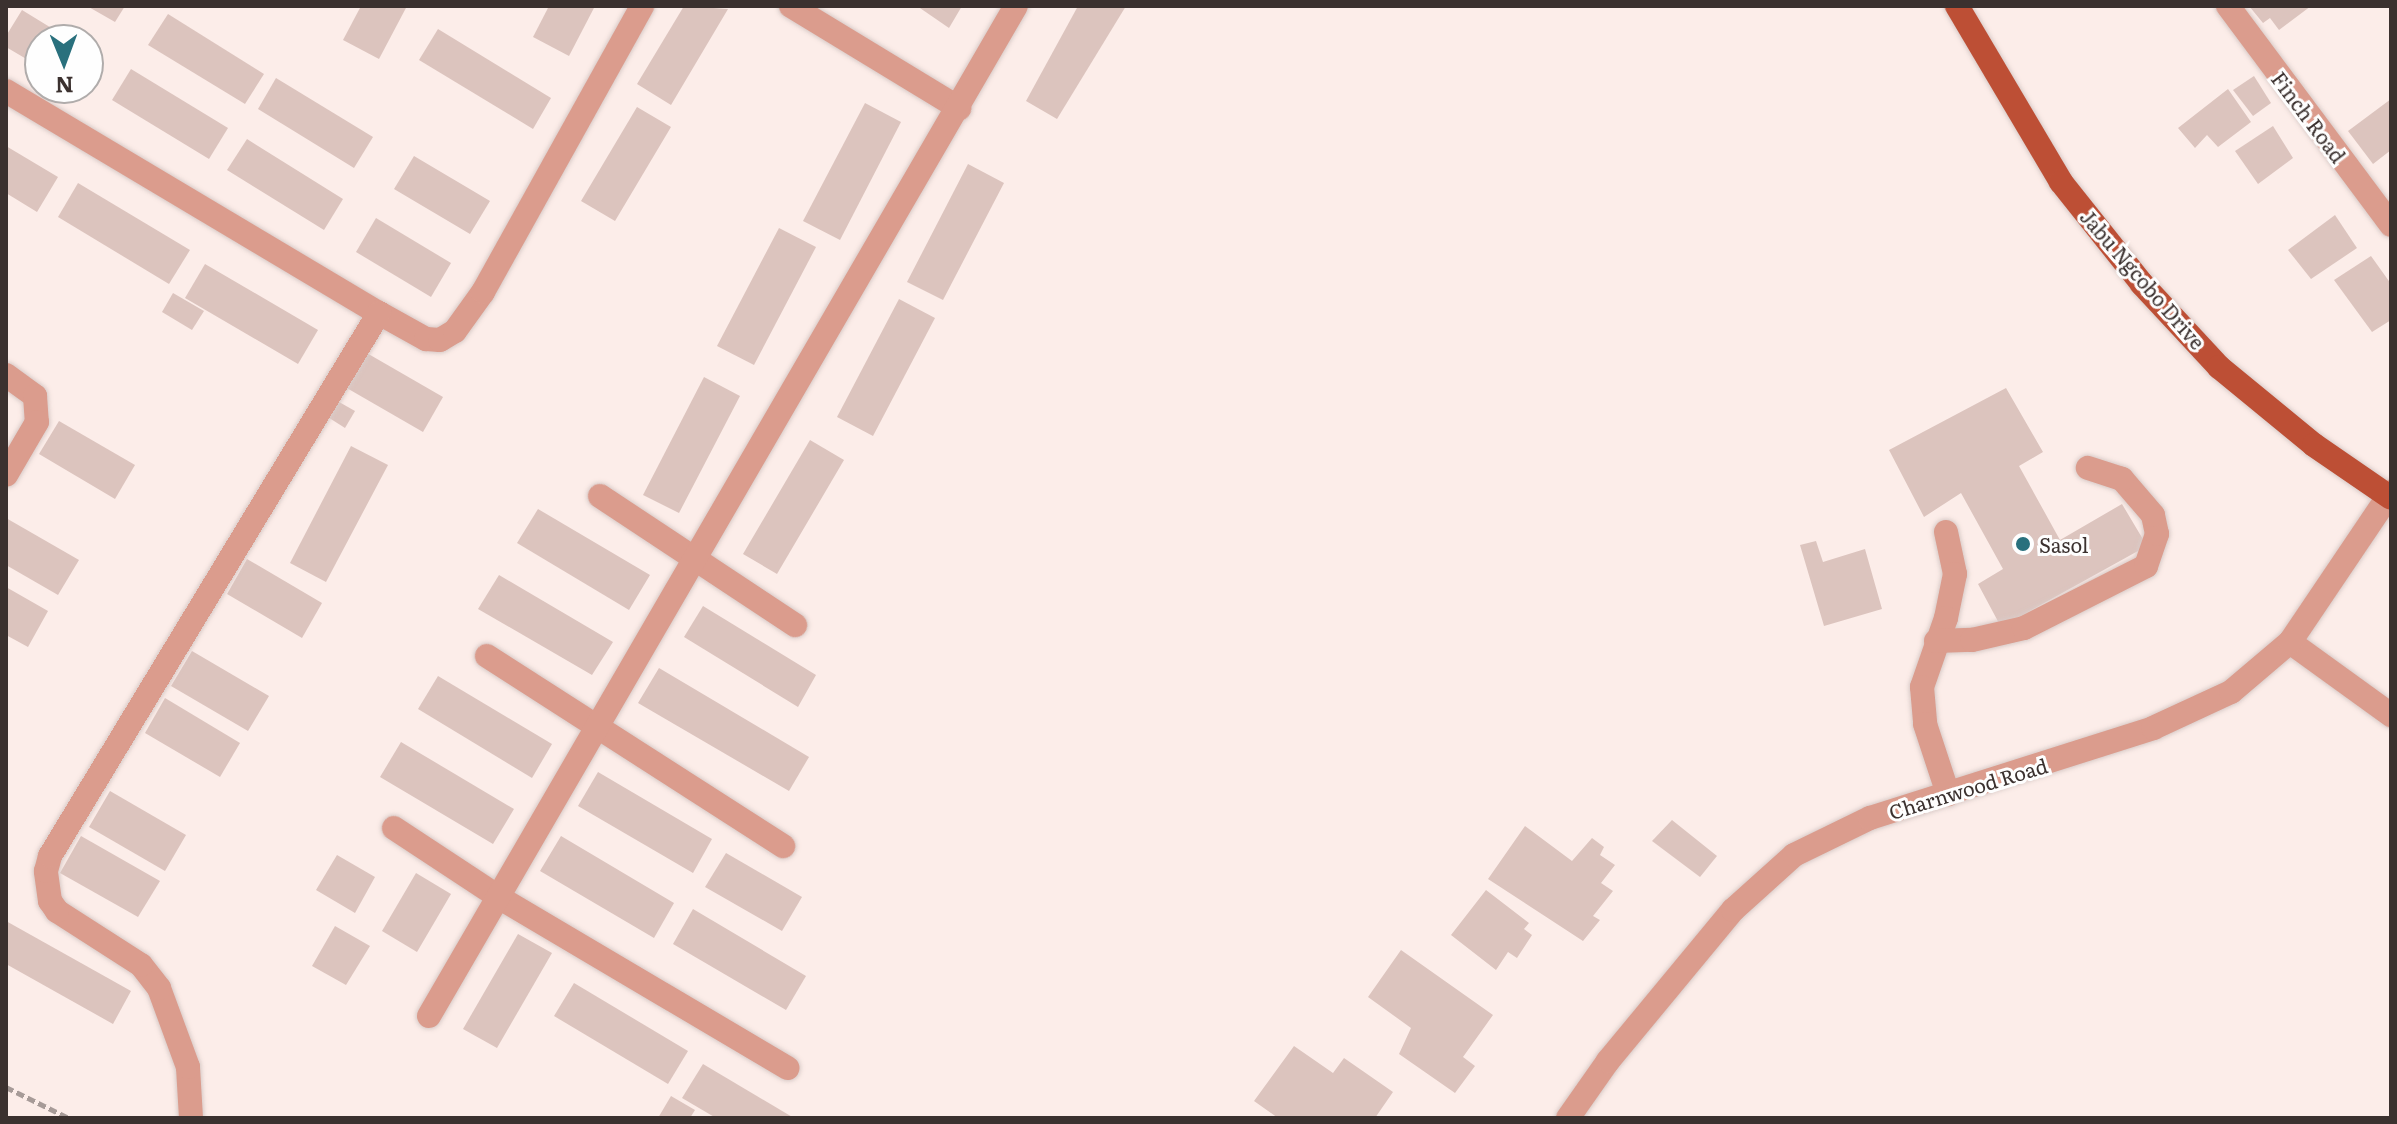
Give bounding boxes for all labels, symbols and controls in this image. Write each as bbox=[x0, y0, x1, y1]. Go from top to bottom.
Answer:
north arrow bbox=[24, 24, 104, 104]
street label: Finch Road bbox=[2267, 67, 2351, 167]
text: N bbox=[55, 70, 74, 103]
street label: Jabu Ngcobo Drive bbox=[2076, 204, 2210, 354]
place label: Sasol bbox=[2039, 532, 2088, 556]
marker: Sasol bbox=[2014, 535, 2032, 553]
street label: Charnwood Road bbox=[1886, 752, 2050, 824]

